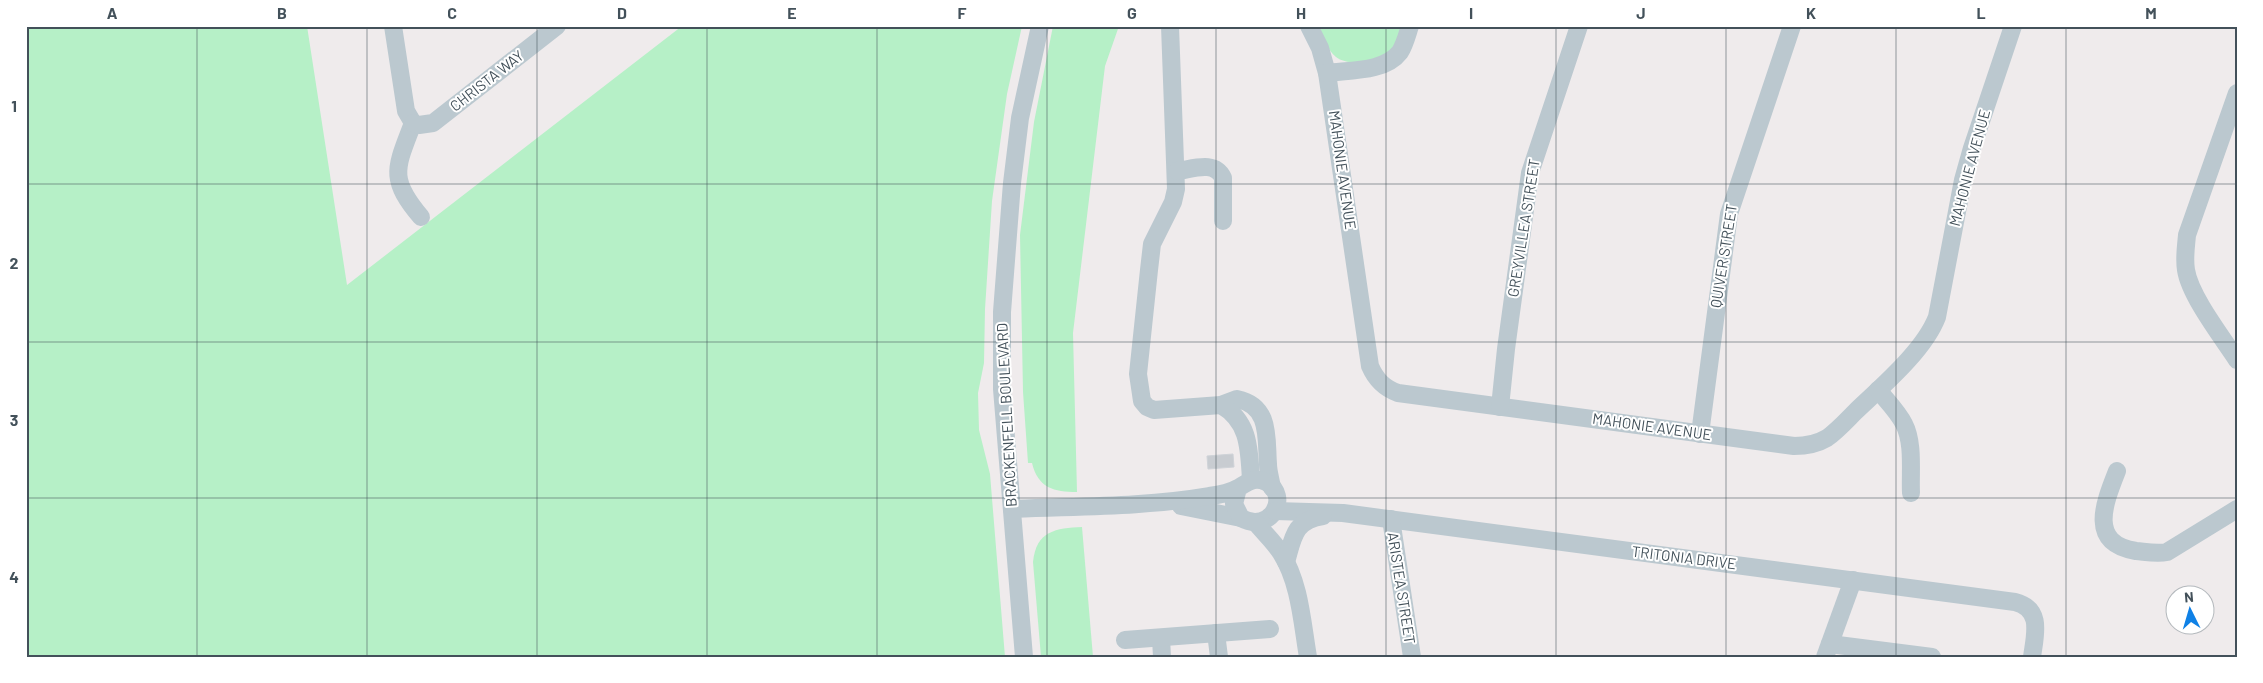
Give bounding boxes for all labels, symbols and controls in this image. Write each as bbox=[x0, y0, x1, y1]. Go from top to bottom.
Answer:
text: A bbox=[107, 3, 118, 22]
text: B bbox=[277, 3, 287, 22]
text: C bbox=[447, 3, 457, 22]
text: D bbox=[617, 3, 627, 22]
text: E bbox=[787, 3, 797, 22]
text: F bbox=[958, 3, 967, 22]
text: G bbox=[1127, 3, 1137, 22]
text: H bbox=[1296, 3, 1306, 22]
text: I bbox=[1469, 3, 1473, 22]
text: J bbox=[1636, 3, 1646, 22]
text: K bbox=[1806, 3, 1816, 22]
text: L bbox=[1976, 3, 1986, 22]
text: M bbox=[2145, 3, 2157, 22]
street label: CHRISTA WAY bbox=[446, 46, 527, 115]
text: 1 bbox=[11, 96, 17, 115]
street label: MAHONIE AVENUE bbox=[1945, 107, 1993, 228]
street label: MAHONIE AVENUE bbox=[1326, 109, 1360, 231]
street label: GREYVILLEA STREET bbox=[1503, 157, 1543, 298]
street label: QUIVER STREET bbox=[1706, 203, 1740, 309]
text: 2 bbox=[10, 253, 19, 272]
street label: BRACKENFELL BOULEVARD bbox=[992, 323, 1020, 507]
street label: MAHONIE AVENUE bbox=[1591, 409, 1713, 443]
text: 3 bbox=[10, 410, 18, 429]
street label: ARISTEA STREET bbox=[1384, 531, 1420, 645]
street label: TRITONIA DRIVE bbox=[1631, 542, 1737, 572]
text: 4 bbox=[9, 567, 19, 586]
north arrow bbox=[2166, 586, 2216, 636]
text: N bbox=[2183, 588, 2194, 605]

